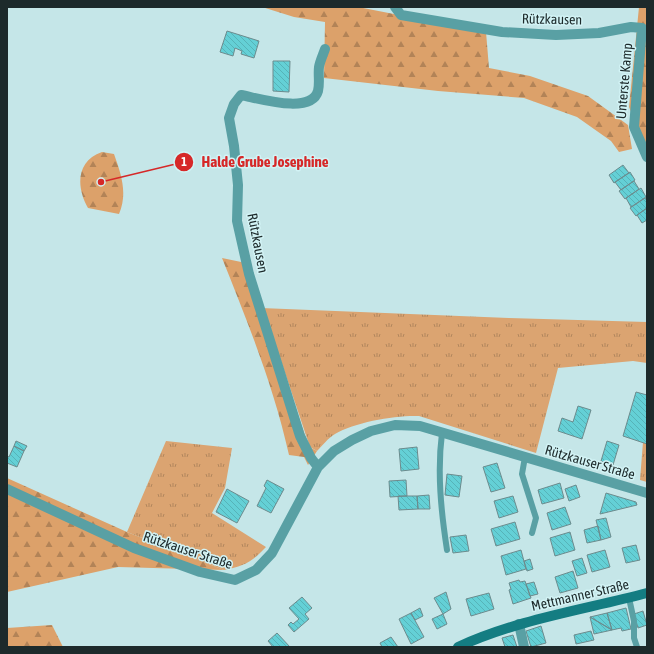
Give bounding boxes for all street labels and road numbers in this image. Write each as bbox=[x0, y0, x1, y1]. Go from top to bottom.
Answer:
street label: Rützkausen bbox=[522, 10, 582, 28]
street label: Unterste Kamp bbox=[613, 42, 635, 120]
street label: Rützkausen bbox=[244, 212, 272, 274]
street label: Rützkauser Straße bbox=[543, 442, 637, 482]
street label: Rützkauser Straße bbox=[141, 528, 235, 572]
street label: Mettmanner Straße bbox=[530, 576, 630, 614]

